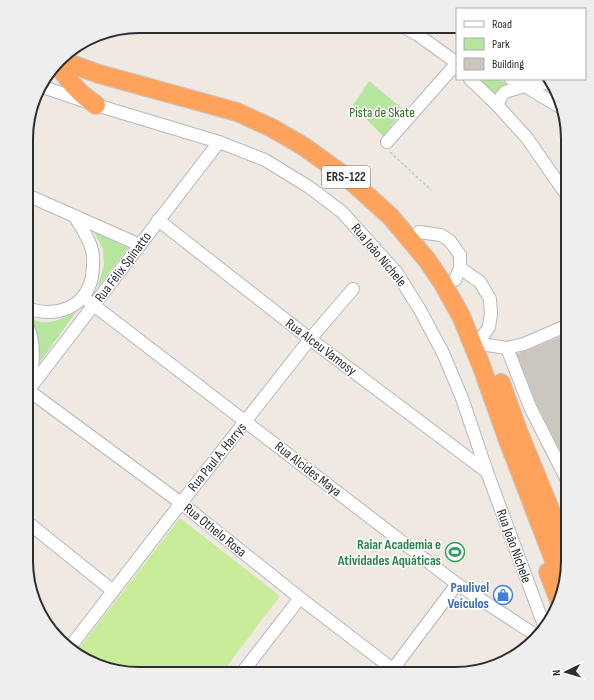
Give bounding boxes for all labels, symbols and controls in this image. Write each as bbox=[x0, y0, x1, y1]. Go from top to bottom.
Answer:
legend bbox=[456, 8, 586, 80]
text: Road bbox=[492, 17, 512, 32]
text: Park bbox=[492, 37, 510, 52]
text: Building bbox=[492, 57, 524, 72]
park label: Pista de Skate bbox=[349, 104, 415, 121]
road number: ERS-122 bbox=[322, 166, 370, 188]
street label: Rua João Nichele bbox=[348, 220, 410, 290]
street label: Rua Félix Spinatto bbox=[91, 228, 155, 306]
street label: Rua Alceu Vamosy bbox=[282, 315, 360, 380]
street label: Rua Paul A. Harrys bbox=[184, 419, 250, 495]
street label: Rua Alcides Maya bbox=[271, 438, 345, 500]
street label: Rua Othelo Rosa bbox=[180, 500, 250, 560]
street label: Rua João Nichele bbox=[493, 507, 535, 585]
place label: Raiar Academia e Atividades Aquáticas bbox=[337, 536, 441, 569]
sports icon: Raiar Academia e Atividades Aquáticas bbox=[444, 541, 466, 563]
place label: Paulivel Veículos bbox=[447, 579, 489, 612]
shop icon: Paulivel Veículos bbox=[492, 584, 514, 606]
north arrow bbox=[546, 652, 586, 692]
text: N bbox=[550, 669, 563, 676]

